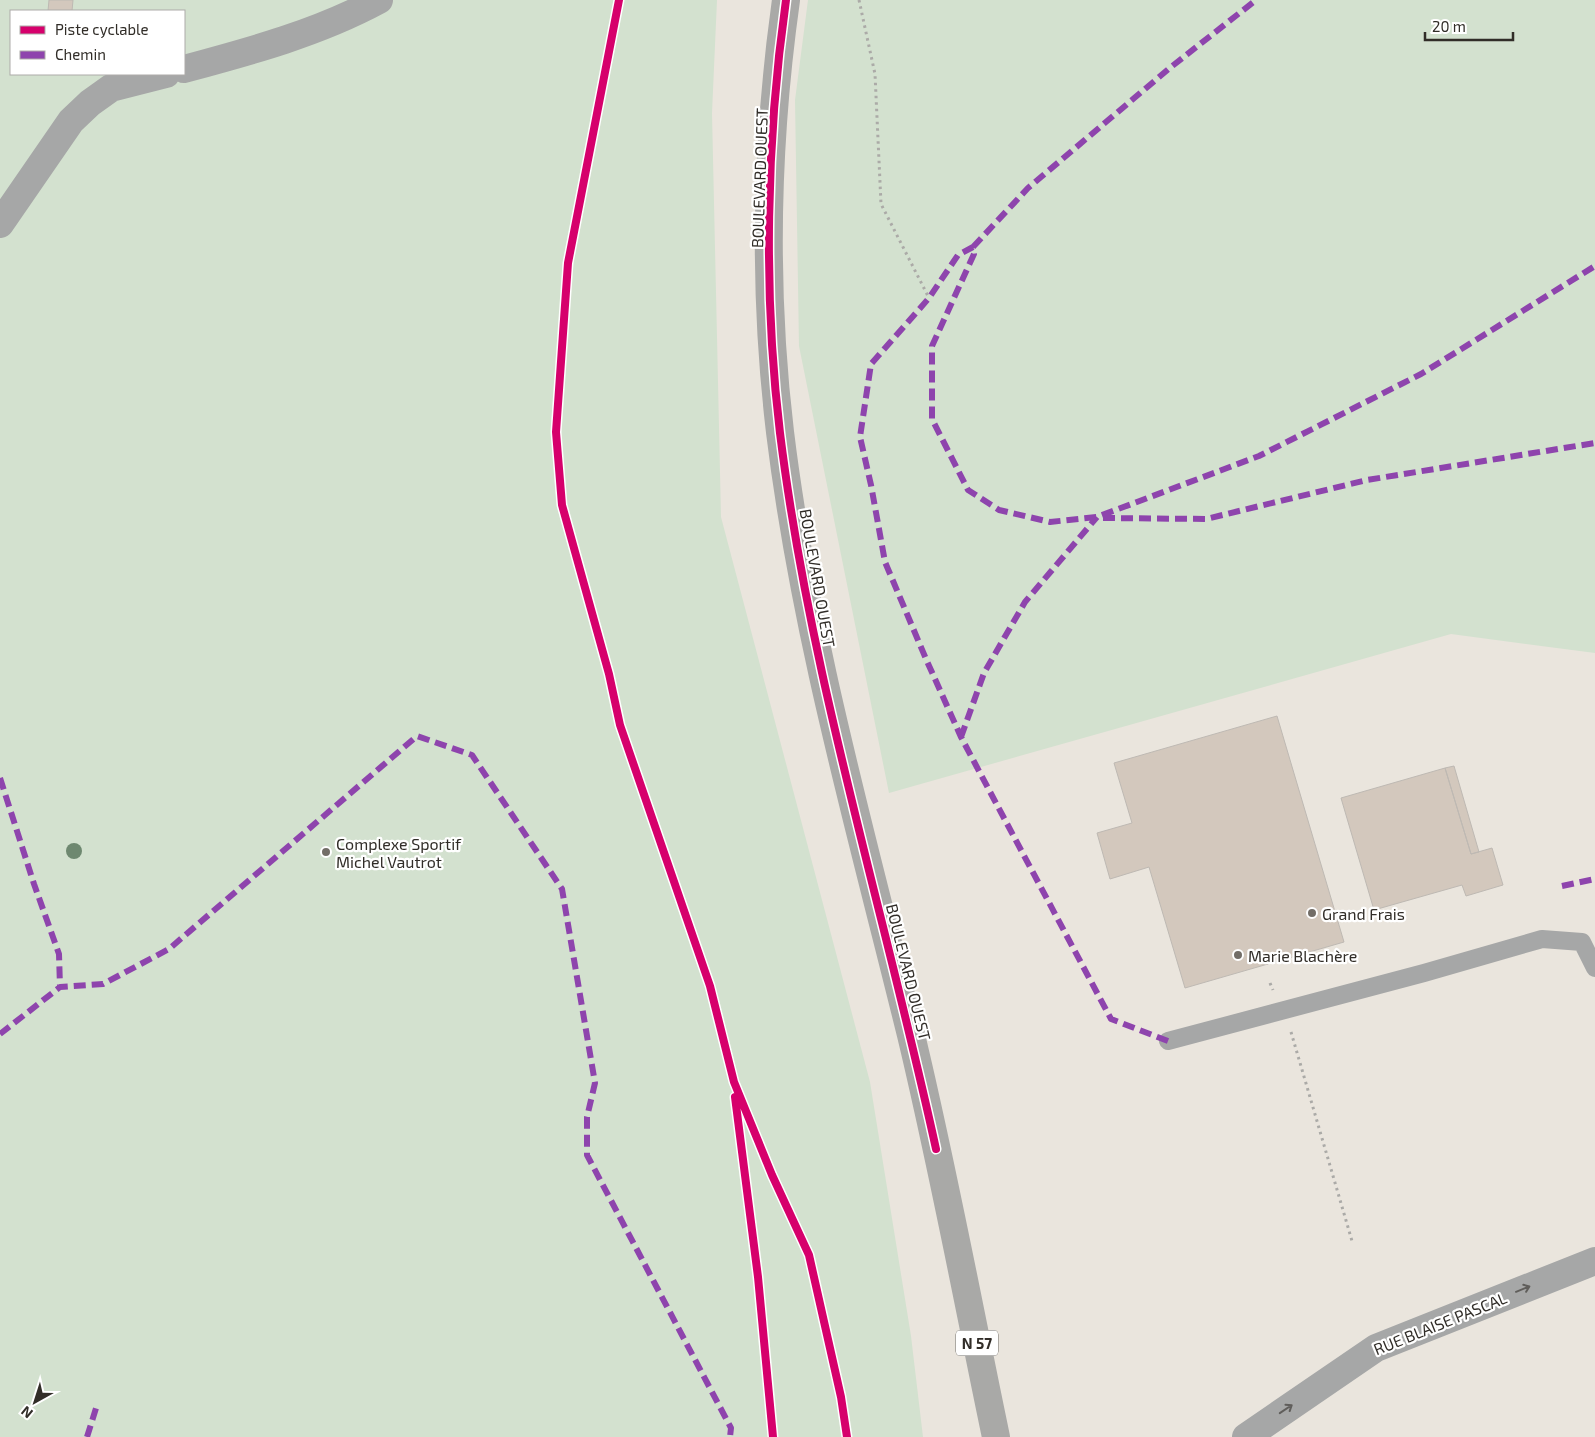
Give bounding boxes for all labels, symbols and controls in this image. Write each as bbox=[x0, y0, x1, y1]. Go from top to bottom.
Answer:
legend bbox=[10, 10, 185, 75]
scale bar bbox=[1425, 10, 1512, 42]
text: 20 m bbox=[1432, 17, 1466, 35]
text: Piste cyclable bbox=[55, 20, 149, 38]
text: Chemin bbox=[55, 45, 106, 63]
street label: BOULEVARD OUEST bbox=[747, 108, 771, 248]
street label: BOULEVARD OUEST bbox=[796, 507, 840, 649]
place label: Complexe Sportif Michel Vautrot bbox=[336, 834, 462, 871]
marker: Complexe Sportif Michel Vautrot bbox=[320, 846, 332, 858]
street label: BOULEVARD OUEST bbox=[883, 902, 935, 1042]
place label: Grand Frais bbox=[1322, 904, 1405, 923]
marker: Grand Frais bbox=[1306, 907, 1318, 919]
place label: Marie Blachère bbox=[1248, 946, 1357, 965]
marker: Marie Blachère bbox=[1232, 949, 1244, 961]
one-way arrow bbox=[1515, 1284, 1530, 1294]
street label: RUE BLAISE PASCAL bbox=[1371, 1288, 1509, 1358]
road number: N 57 bbox=[956, 1330, 998, 1356]
north arrow bbox=[10, 1377, 60, 1427]
text: N bbox=[17, 1403, 36, 1422]
one-way arrow bbox=[1278, 1404, 1292, 1414]

